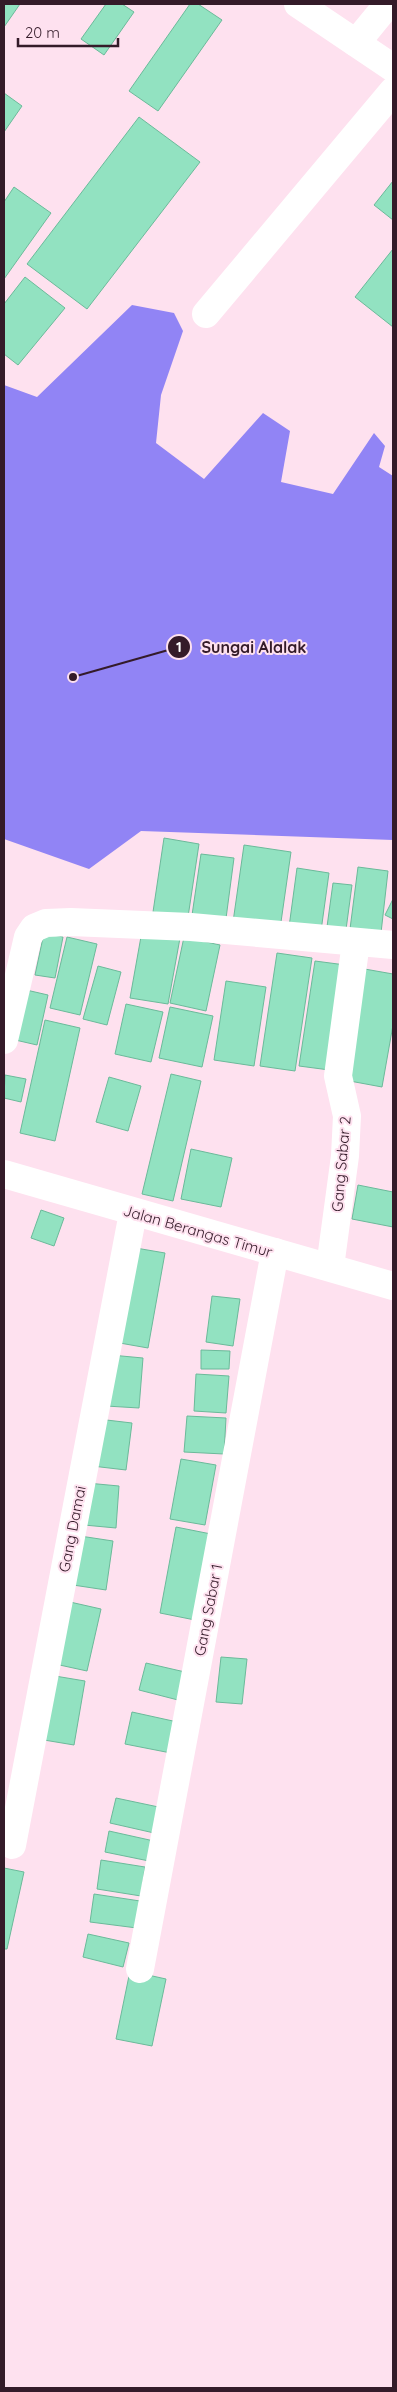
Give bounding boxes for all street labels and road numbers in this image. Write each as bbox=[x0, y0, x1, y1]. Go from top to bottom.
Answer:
street label: Gang Sabar 2 bbox=[327, 1115, 355, 1213]
street label: Jalan Berangas Timur bbox=[121, 1201, 275, 1261]
street label: Gang Damai bbox=[54, 1484, 90, 1574]
street label: Gang Sabar 1 bbox=[190, 1563, 226, 1657]

